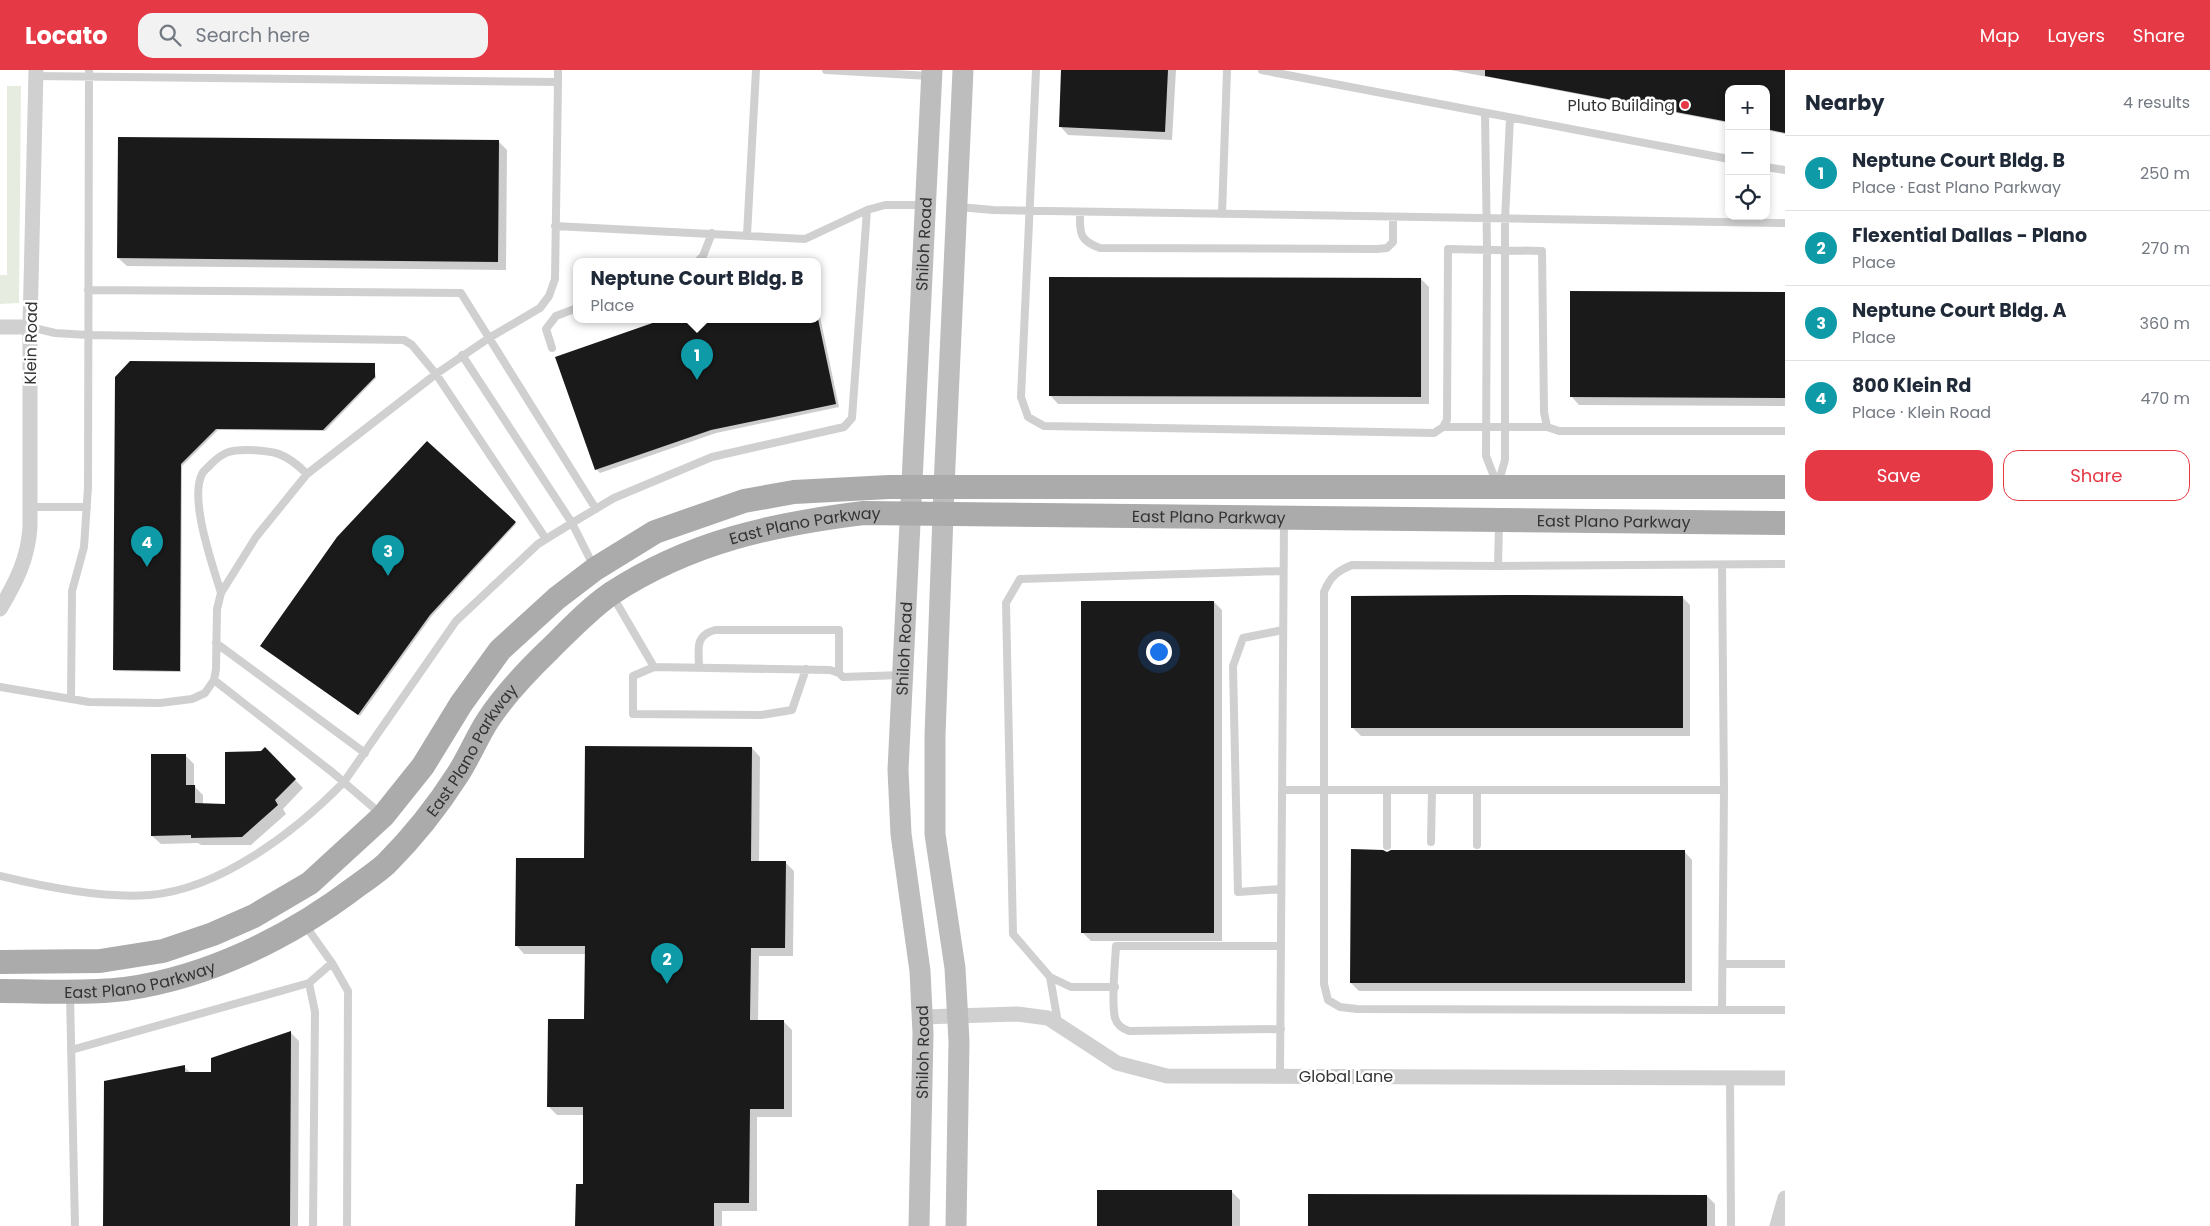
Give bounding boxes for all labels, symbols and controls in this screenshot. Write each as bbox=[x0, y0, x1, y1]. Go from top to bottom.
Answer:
search box bbox=[138, 13, 488, 58]
text: Locato bbox=[25, 19, 108, 52]
icon: search bbox=[156, 21, 184, 49]
text: Search here bbox=[196, 22, 310, 49]
text: Map bbox=[1980, 23, 2020, 48]
text: Layers bbox=[2048, 23, 2105, 48]
text: Share bbox=[2133, 23, 2185, 48]
map controls bbox=[1725, 85, 1770, 220]
button: + bbox=[1725, 85, 1770, 130]
text: Nearby bbox=[1805, 88, 1885, 117]
text: 4 results bbox=[2123, 91, 2190, 114]
place label: Pluto Building bbox=[1567, 94, 1675, 117]
marker: Pluto Building bbox=[1679, 99, 1691, 111]
button: − bbox=[1725, 130, 1770, 175]
text: Neptune Court Bldg. B bbox=[1852, 147, 2065, 174]
text: 1 bbox=[1818, 162, 1824, 185]
text: 250 m bbox=[2140, 162, 2190, 185]
button: locate bbox=[1725, 175, 1770, 220]
text: Place · East Plano Parkway bbox=[1852, 176, 2061, 199]
street label: Shiloh Road bbox=[910, 197, 937, 292]
text: Flexential Dallas - Plano bbox=[1852, 222, 2087, 249]
text: 2 bbox=[1816, 237, 1826, 260]
text: 270 m bbox=[2141, 237, 2190, 260]
text: Place bbox=[1852, 251, 1896, 274]
popup bbox=[573, 258, 821, 323]
text: Neptune Court Bldg. B bbox=[590, 265, 804, 292]
text: Place bbox=[590, 294, 634, 317]
text: Neptune Court Bldg. A bbox=[1852, 297, 2067, 324]
street label: Klein Road bbox=[19, 301, 43, 385]
text: 3 bbox=[1816, 312, 1826, 335]
text: 360 m bbox=[2140, 312, 2190, 335]
text: Place bbox=[1852, 326, 1896, 349]
pin: 1 bbox=[681, 339, 713, 380]
text: 800 Klein Rd bbox=[1852, 372, 1971, 399]
text: 4 bbox=[1816, 387, 1826, 410]
text: 470 m bbox=[2140, 387, 2190, 410]
text: Place · Klein Road bbox=[1852, 401, 1991, 424]
button: Save bbox=[1805, 450, 1993, 501]
button: Share bbox=[2003, 450, 2190, 501]
street label: East Plano Parkway bbox=[726, 501, 881, 550]
street label: East Plano Parkway bbox=[1132, 504, 1286, 529]
street label: East Plano Parkway bbox=[1537, 509, 1691, 533]
pin: 4 bbox=[131, 526, 163, 567]
pin: 3 bbox=[372, 535, 404, 576]
street label: Shiloh Road bbox=[890, 601, 918, 696]
your location bbox=[1146, 639, 1172, 665]
street label: East Plano Parkway bbox=[421, 679, 523, 821]
pin: 2 bbox=[651, 943, 683, 984]
street label: East Plano Parkway bbox=[64, 955, 218, 1003]
street label: Shiloh Road bbox=[910, 1005, 935, 1099]
street label: Global Lane bbox=[1299, 1065, 1393, 1088]

